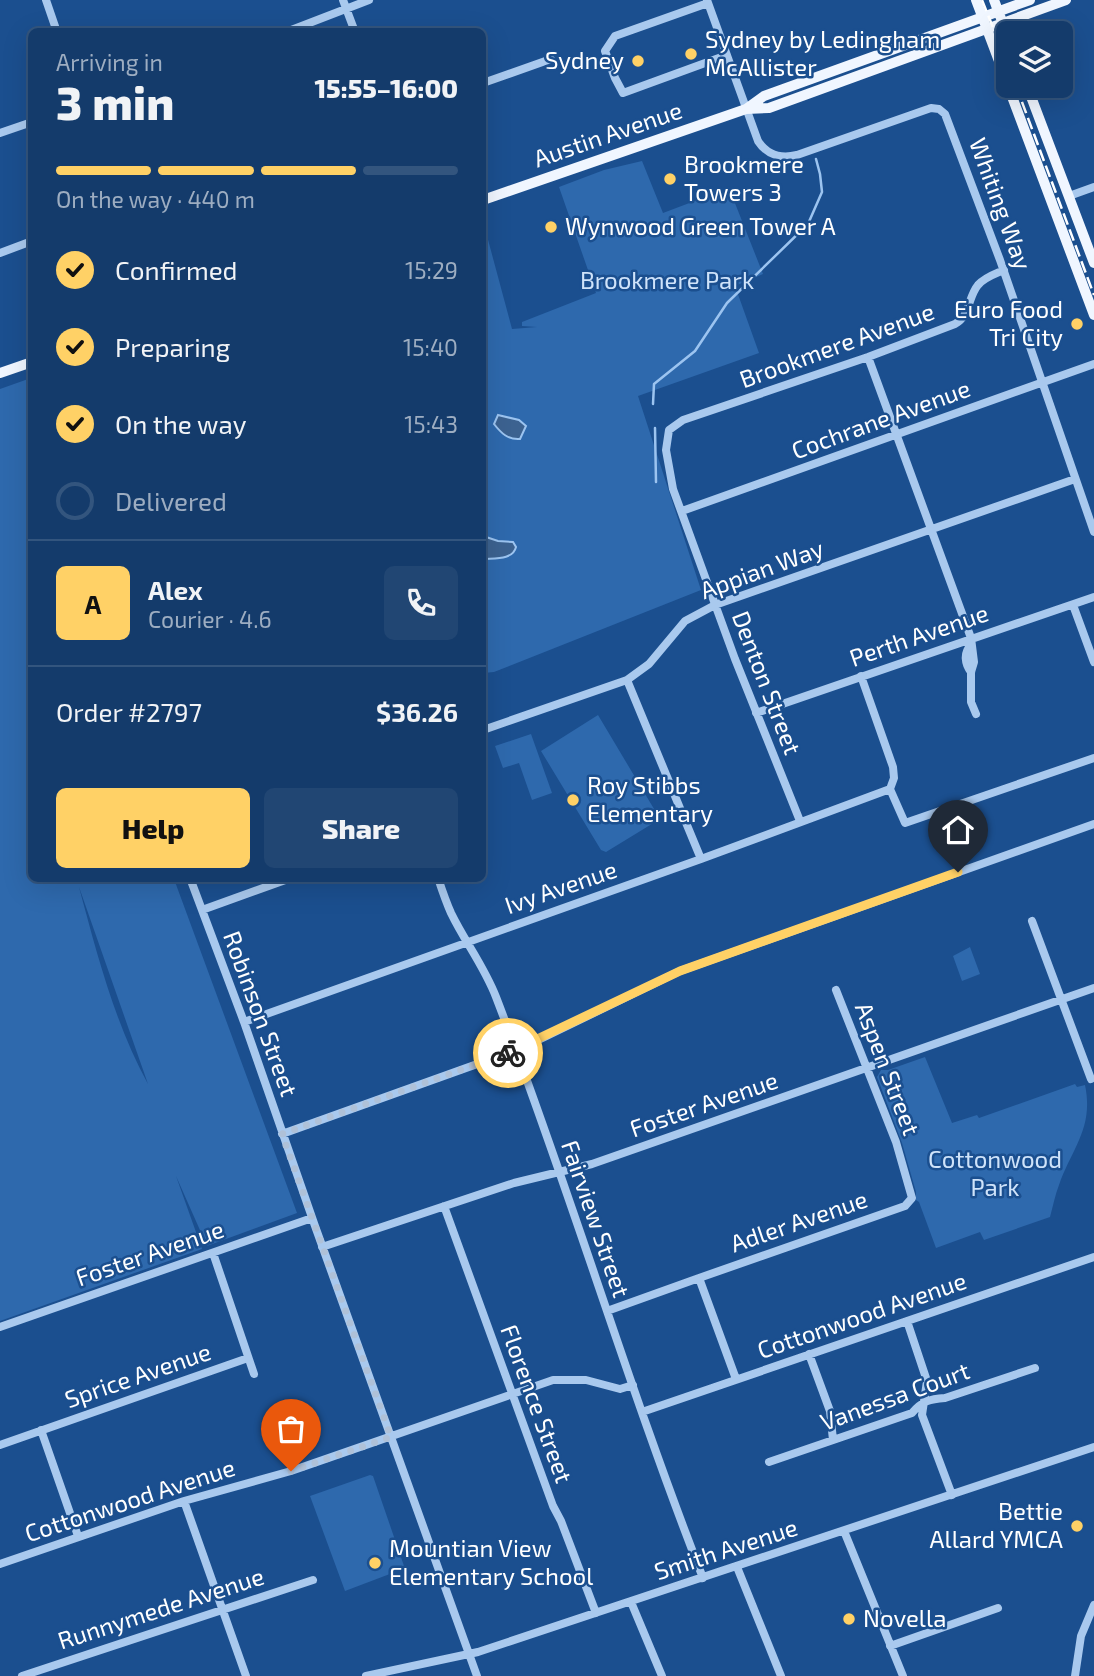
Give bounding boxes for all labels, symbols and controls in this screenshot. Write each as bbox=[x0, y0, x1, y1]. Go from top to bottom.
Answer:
map controls bbox=[996, 21, 1073, 98]
button: layers bbox=[996, 21, 1073, 98]
place label: Sydney by Ledingham McAllister bbox=[705, 24, 940, 81]
place label: Sydney bbox=[545, 45, 624, 74]
marker: Sydney by Ledingham McAllister bbox=[683, 46, 699, 62]
text: Arriving in bbox=[56, 48, 163, 76]
marker: Sydney bbox=[630, 53, 646, 69]
text: 15:55–16:00 bbox=[314, 72, 458, 103]
text: 3 min bbox=[56, 74, 174, 129]
street label: Austin Avenue bbox=[529, 95, 686, 173]
street label: Whiting Way bbox=[964, 133, 1039, 274]
place label: Brookmere Towers 3 bbox=[684, 149, 804, 206]
marker: Brookmere Towers 3 bbox=[662, 171, 678, 187]
text: On the way · 440 m bbox=[56, 185, 255, 213]
place label: Wynwood Green Tower A bbox=[565, 211, 836, 240]
marker: Wynwood Green Tower A bbox=[543, 219, 559, 235]
icon: check bbox=[56, 251, 94, 289]
text: Confirmed bbox=[115, 254, 238, 285]
text: 15:29 bbox=[405, 256, 458, 284]
park label: Brookmere Park bbox=[580, 265, 754, 294]
place label: Euro Food Tri City bbox=[954, 294, 1063, 351]
street label: Brookmere Avenue bbox=[735, 296, 938, 393]
marker: Euro Food Tri City bbox=[1069, 316, 1085, 332]
icon: check bbox=[56, 328, 94, 366]
text: Preparing bbox=[115, 331, 230, 362]
text: 15:40 bbox=[403, 333, 458, 361]
street label: Cochrane Avenue bbox=[787, 373, 974, 464]
icon: check bbox=[56, 405, 94, 443]
text: On the way bbox=[115, 408, 246, 439]
text: 15:43 bbox=[404, 410, 458, 438]
text: Delivered bbox=[115, 485, 227, 516]
street label: Appian Way bbox=[696, 533, 827, 604]
button: phone bbox=[384, 566, 458, 640]
text: Alex bbox=[148, 574, 203, 605]
text: A bbox=[85, 588, 101, 619]
street label: Perth Avenue bbox=[845, 597, 992, 672]
text: Courier · 4.6 bbox=[148, 605, 272, 633]
street label: Denton Street bbox=[727, 607, 808, 758]
text: Order #2797 bbox=[56, 696, 202, 727]
text: $36.26 bbox=[376, 696, 458, 727]
place label: Roy Stibbs Elementary bbox=[587, 770, 713, 827]
button: Help bbox=[56, 788, 250, 868]
button: Share bbox=[264, 788, 458, 868]
marker: Roy Stibbs Elementary bbox=[565, 792, 581, 808]
pin bbox=[928, 800, 988, 872]
icon: home bbox=[939, 811, 977, 849]
street label: Ivy Avenue bbox=[501, 854, 620, 919]
street label: Robinson Street bbox=[218, 927, 305, 1100]
street label: Aspen Street bbox=[850, 998, 927, 1139]
courier bbox=[473, 1018, 543, 1088]
icon: bike bbox=[489, 1034, 527, 1072]
street label: Foster Avenue bbox=[626, 1065, 781, 1142]
street label: Fairview Street bbox=[556, 1136, 637, 1301]
park label: Cottonwood Park bbox=[928, 1144, 1062, 1201]
street label: Adler Avenue bbox=[726, 1184, 871, 1258]
street label: Foster Avenue bbox=[72, 1214, 227, 1291]
street label: Cottonwood Avenue bbox=[753, 1265, 970, 1364]
street label: Florence Street bbox=[495, 1320, 579, 1487]
street label: Sprice Avenue bbox=[61, 1336, 214, 1413]
street label: Vanessa Court bbox=[816, 1355, 973, 1436]
pin bbox=[261, 1399, 321, 1471]
icon: bag bbox=[272, 1410, 310, 1448]
street label: Cottonwood Avenue bbox=[21, 1452, 238, 1547]
place label: Bettie Allard YMCA bbox=[930, 1496, 1063, 1553]
street label: Smith Avenue bbox=[650, 1512, 801, 1585]
marker: Bettie Allard YMCA bbox=[1069, 1518, 1085, 1534]
place label: Mountian View Elementary School bbox=[389, 1533, 593, 1590]
marker: Mountian View Elementary School bbox=[367, 1555, 383, 1571]
street label: Runnymede Avenue bbox=[54, 1561, 267, 1655]
place label: Novella bbox=[863, 1603, 946, 1632]
marker: Novella bbox=[841, 1611, 857, 1627]

